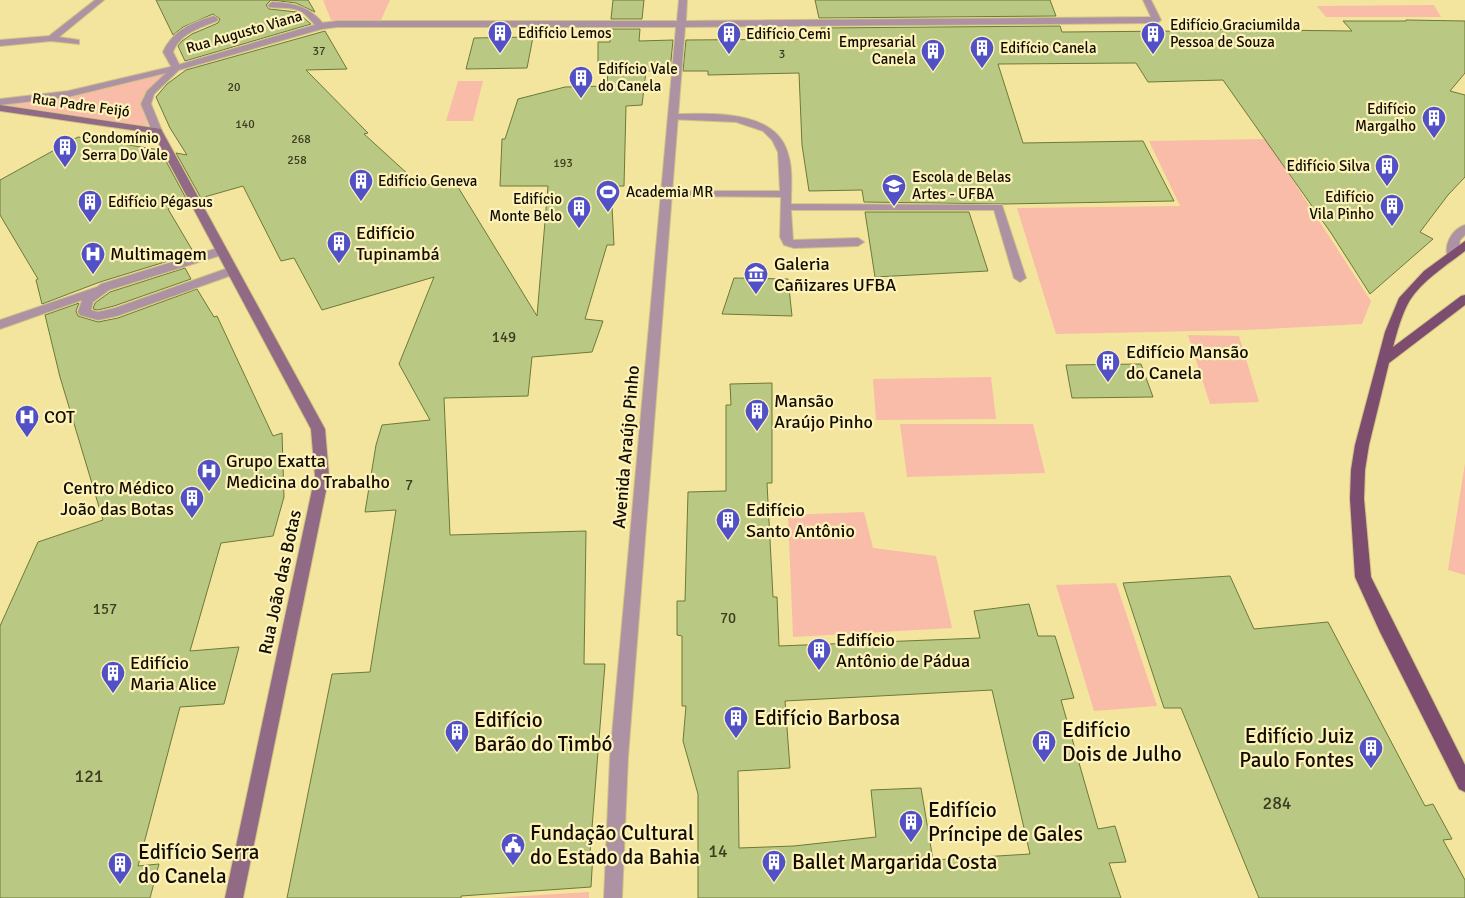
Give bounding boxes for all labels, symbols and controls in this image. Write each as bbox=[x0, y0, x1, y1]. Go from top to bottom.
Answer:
street label: Rua Augusto Viana bbox=[184, 7, 304, 57]
place label: Edifício Graciumilda Pessoa de Souza bbox=[1170, 16, 1300, 51]
building icon: Edifício Lemos bbox=[487, 20, 513, 54]
building icon: Edifício Cemi bbox=[716, 21, 742, 55]
building icon: Edifício Graciumilda Pessoa de Souza bbox=[1140, 21, 1166, 55]
place label: Edifício Lemos bbox=[518, 24, 612, 42]
place label: Edifício Cemi bbox=[746, 25, 831, 43]
place label: Empresarial Canela bbox=[839, 33, 916, 68]
building icon: Edifício Canela bbox=[969, 35, 995, 69]
building icon: Empresarial Canela bbox=[920, 38, 946, 72]
place label: Edifício Canela bbox=[1000, 39, 1097, 57]
house number: 37 bbox=[313, 44, 325, 59]
house number: 3 bbox=[779, 47, 785, 62]
place label: Edifício Vale do Canela bbox=[598, 60, 678, 95]
building icon: Edifício Vale do Canela bbox=[568, 65, 594, 99]
house number: 20 bbox=[228, 80, 240, 95]
street label: Rua Padre Feijó bbox=[31, 89, 131, 121]
place label: Edifício Margalho bbox=[1355, 100, 1416, 135]
building icon: Edifício Margalho bbox=[1421, 105, 1447, 139]
house number: 140 bbox=[235, 117, 255, 132]
place label: Condomínio Serra Do Vale bbox=[82, 129, 168, 164]
house number: 268 bbox=[291, 132, 311, 147]
building icon: Condomínio Serra Do Vale bbox=[52, 134, 78, 168]
house number: 258 bbox=[287, 153, 307, 168]
building icon: Edifício Silva bbox=[1374, 153, 1400, 187]
house number: 193 bbox=[553, 156, 573, 171]
place label: Edifício Silva bbox=[1287, 157, 1370, 175]
building icon: Edifício Geneva bbox=[348, 168, 374, 202]
place label: Escola de Belas Artes - UFBA bbox=[912, 168, 1012, 203]
place label: Edifício Geneva bbox=[378, 172, 477, 190]
school or university icon: Escola de Belas Artes - UFBA bbox=[881, 173, 907, 207]
sports icon: Academia MR bbox=[595, 179, 621, 213]
place label: Academia MR bbox=[626, 183, 713, 201]
place label: Edifício Vila Pinho bbox=[1309, 188, 1374, 223]
building icon: Edifício Pégasus bbox=[77, 189, 103, 223]
place label: Edifício Monte Belo bbox=[489, 190, 562, 225]
place label: Edifício Pégasus bbox=[108, 193, 213, 211]
building icon: Edifício Vila Pinho bbox=[1379, 193, 1405, 227]
building icon: Edifício Monte Belo bbox=[566, 195, 592, 229]
place label: Edifício Tupinambá bbox=[356, 222, 440, 265]
building icon: Edifício Tupinambá bbox=[326, 230, 352, 264]
hospital icon: Multimagem bbox=[80, 241, 106, 275]
place label: Multimagem bbox=[110, 243, 207, 265]
place label: Galeria Cañizares UFBA bbox=[774, 253, 896, 296]
museum icon: Galeria Cañizares UFBA bbox=[743, 261, 769, 295]
house number: 149 bbox=[492, 328, 516, 346]
place label: Edifício Mansão do Canela bbox=[1126, 341, 1249, 384]
building icon: Edifício Mansão do Canela bbox=[1095, 349, 1121, 383]
street label: Avenida Araújo Pinho bbox=[608, 364, 644, 530]
place label: Mansão Araújo Pinho bbox=[774, 390, 873, 433]
building icon: Mansão Araújo Pinho bbox=[744, 398, 770, 432]
hospital icon: COT bbox=[14, 404, 40, 438]
place label: COT bbox=[44, 406, 75, 428]
place label: Grupo Exatta Medicina do Trabalho bbox=[226, 450, 390, 493]
hospital icon: Grupo Exatta Medicina do Trabalho bbox=[196, 458, 222, 492]
house number: 7 bbox=[405, 476, 413, 494]
place label: Centro Médico João das Botas bbox=[60, 477, 174, 520]
building icon: Centro Médico João das Botas bbox=[179, 485, 205, 519]
place label: Edifício Santo Antônio bbox=[746, 499, 855, 542]
building icon: Edifício Santo Antônio bbox=[715, 507, 741, 541]
street label: Rua João das Botas bbox=[254, 508, 306, 656]
house number: 157 bbox=[93, 600, 117, 618]
house number: 70 bbox=[720, 609, 736, 627]
place label: Edifício Antônio de Pádua bbox=[836, 629, 970, 672]
building icon: Edifício Antônio de Pádua bbox=[806, 637, 832, 671]
place label: Edifício Maria Alice bbox=[130, 652, 217, 695]
building icon: Edifício Maria Alice bbox=[100, 660, 126, 694]
building icon: Edifício Barbosa bbox=[723, 705, 749, 739]
place label: Edifício Barbosa bbox=[754, 705, 900, 731]
place label: Edifício Barão do Timbó bbox=[474, 707, 612, 757]
place label: Edifício Dois de Julho bbox=[1062, 717, 1182, 767]
building icon: Edifício Barão do Timbó bbox=[444, 719, 470, 753]
place label: Edifício Juiz Paulo Fontes bbox=[1239, 723, 1354, 773]
building icon: Edifício Dois de Julho bbox=[1031, 729, 1057, 763]
building icon: Edifício Juiz Paulo Fontes bbox=[1358, 735, 1384, 769]
house number: 121 bbox=[74, 765, 104, 787]
house number: 284 bbox=[1262, 792, 1292, 814]
place label: Edifício Príncipe de Gales bbox=[928, 797, 1083, 847]
building icon: Edifício Príncipe de Gales bbox=[898, 809, 924, 843]
place label: Fundação Cultural do Estado da Bahia bbox=[530, 820, 700, 870]
public building icon: Fundação Cultural do Estado da Bahia bbox=[500, 832, 526, 866]
place label: Edifício Serra do Canela bbox=[138, 839, 259, 889]
house number: 14 bbox=[708, 840, 728, 862]
building icon: Ballet Margarida Costa bbox=[761, 849, 787, 883]
place label: Ballet Margarida Costa bbox=[792, 849, 997, 875]
building icon: Edifício Serra do Canela bbox=[107, 851, 133, 885]

